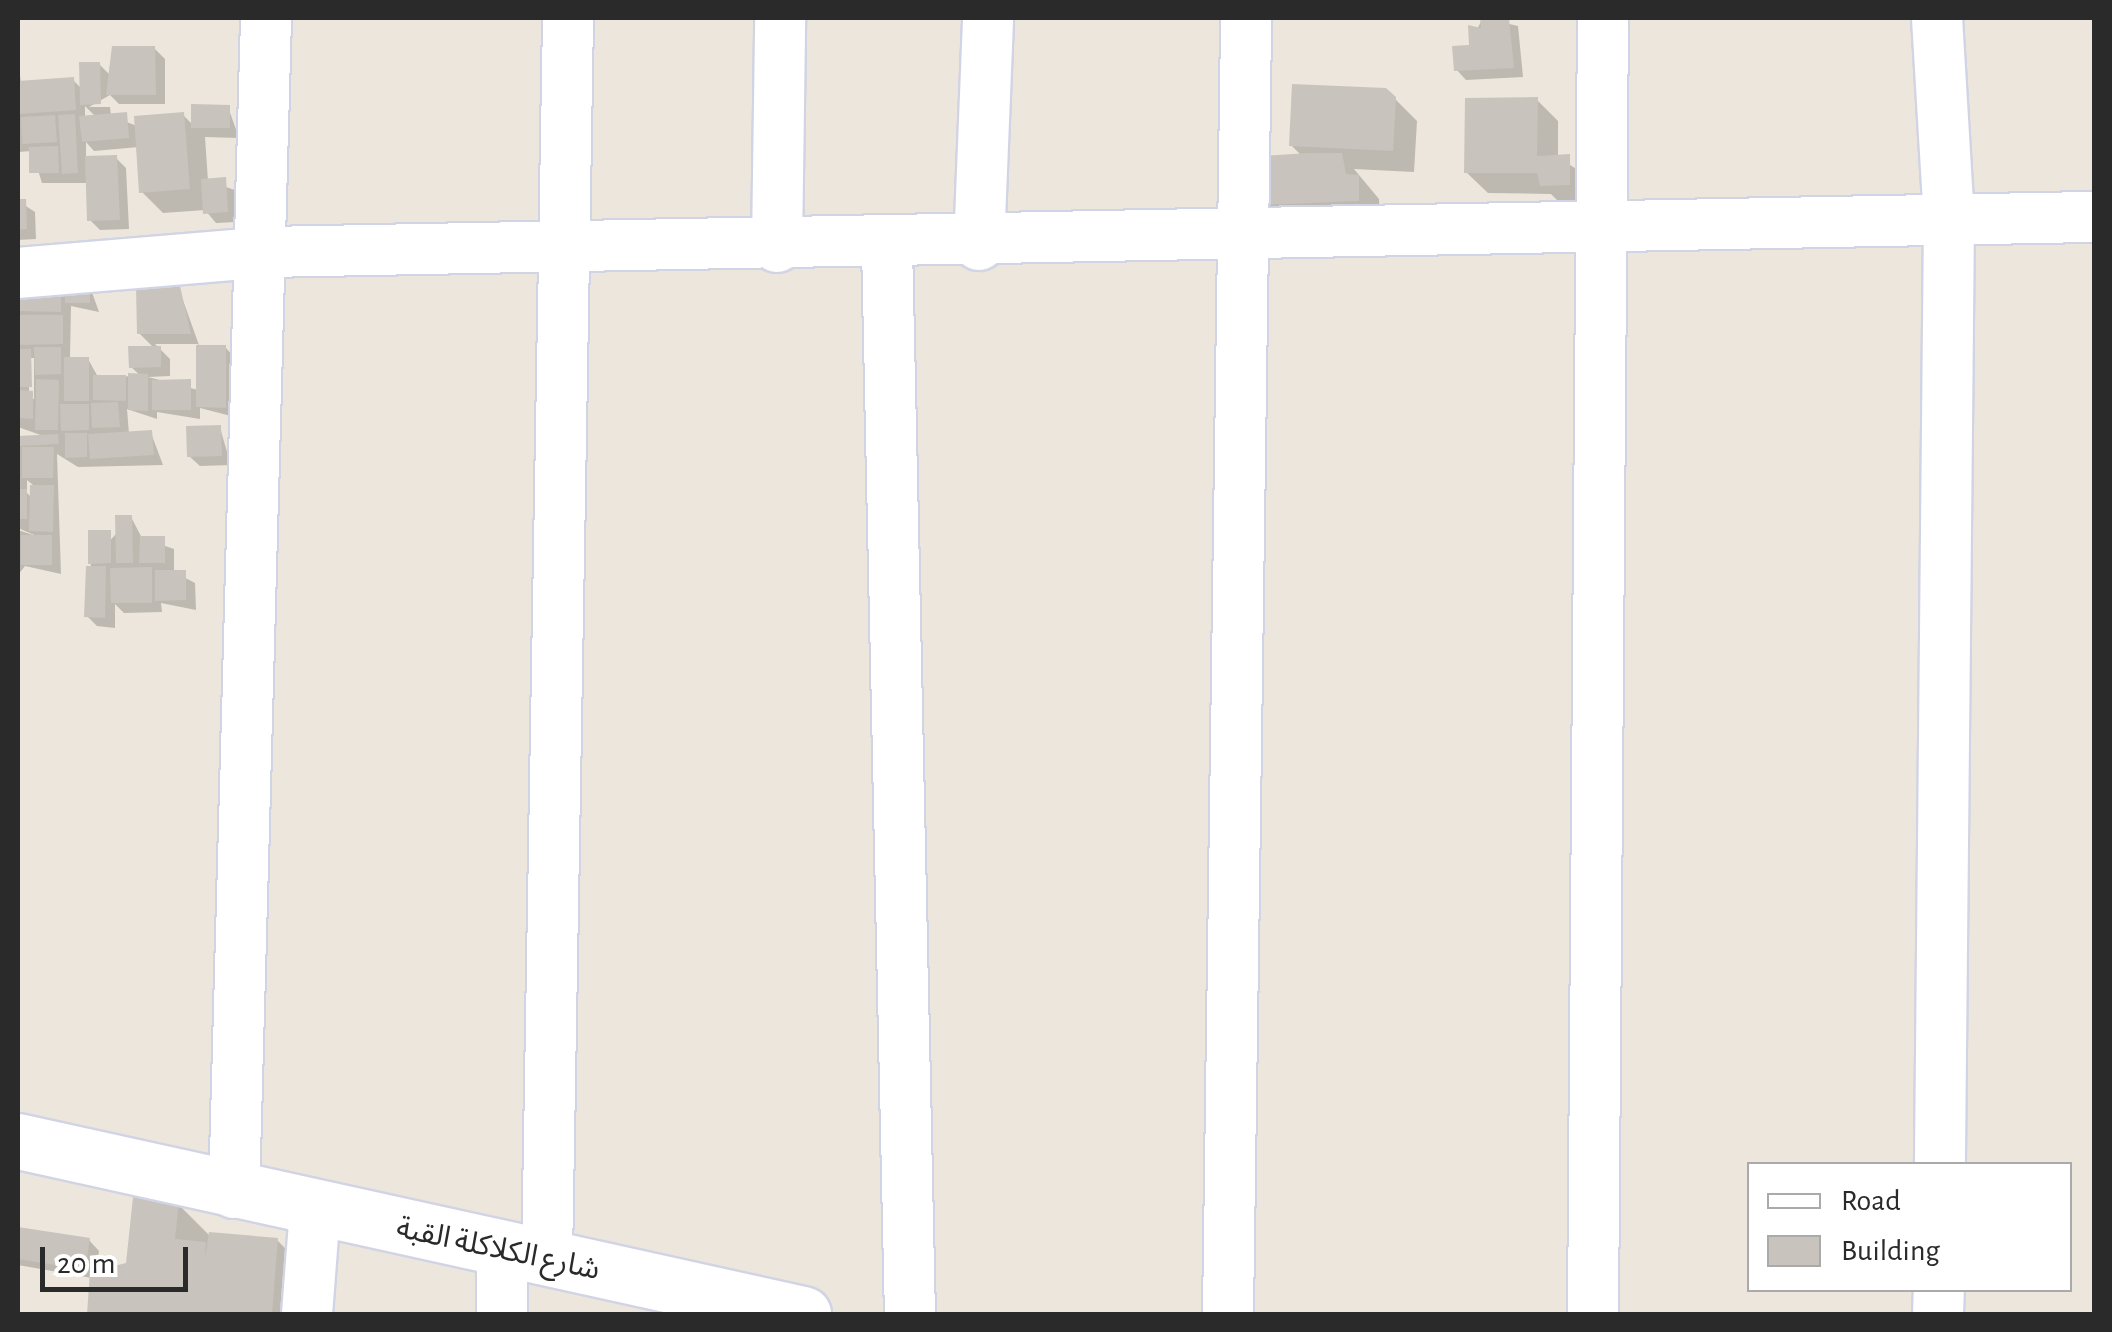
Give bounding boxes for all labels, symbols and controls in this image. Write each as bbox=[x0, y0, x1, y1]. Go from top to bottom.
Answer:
legend bbox=[1747, 1162, 2072, 1292]
text: Road bbox=[1841, 1186, 1901, 1216]
street label: شارع الكلاكلة القبة bbox=[393, 1210, 603, 1288]
scale bar bbox=[45, 1227, 192, 1289]
text: Building bbox=[1841, 1236, 1940, 1266]
text: 20 m bbox=[57, 1249, 115, 1279]

